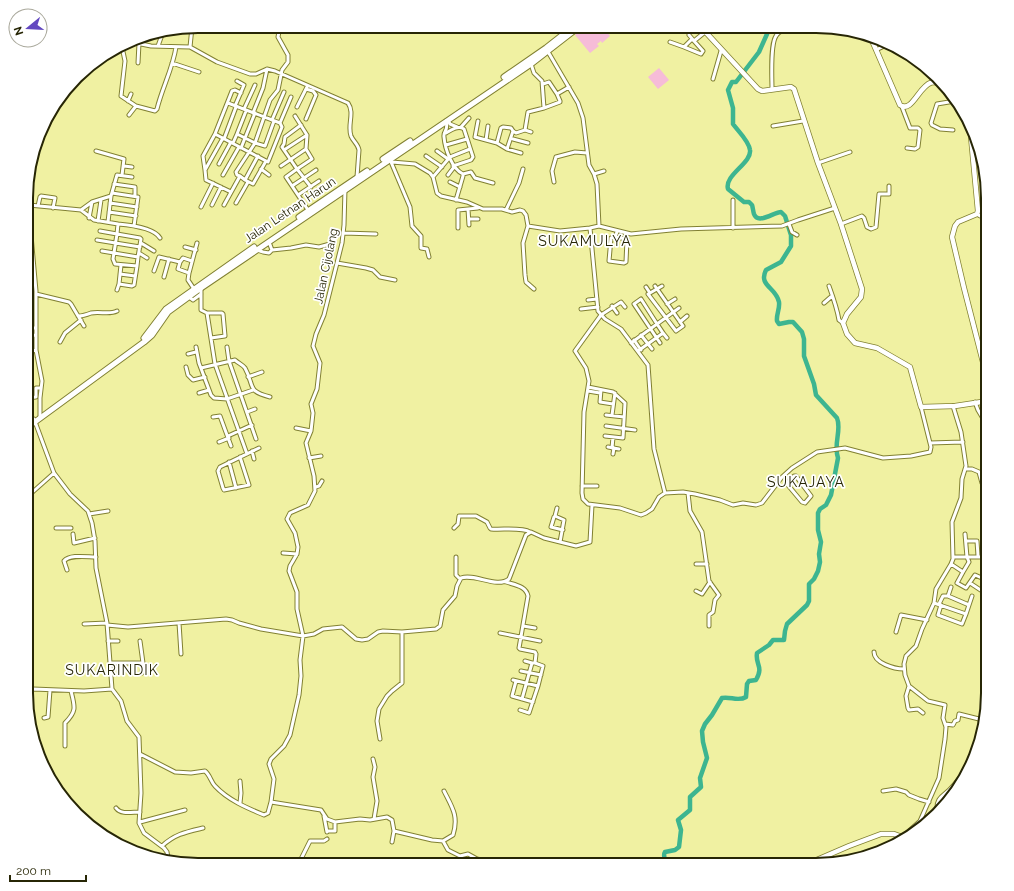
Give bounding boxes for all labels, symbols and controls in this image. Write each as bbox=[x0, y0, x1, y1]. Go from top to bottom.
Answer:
north arrow bbox=[8, 8, 48, 48]
text: N bbox=[11, 25, 26, 37]
street label: Jalan Letnan Harun bbox=[242, 174, 338, 246]
street label: Jalan Cijolang bbox=[311, 227, 341, 305]
district label: SUKAMULYA bbox=[538, 233, 632, 249]
district label: SUKAJAYA bbox=[767, 474, 845, 490]
district label: SUKARINDIK bbox=[65, 662, 159, 678]
scale bar bbox=[10, 857, 86, 883]
text: 200 m bbox=[16, 864, 51, 878]

